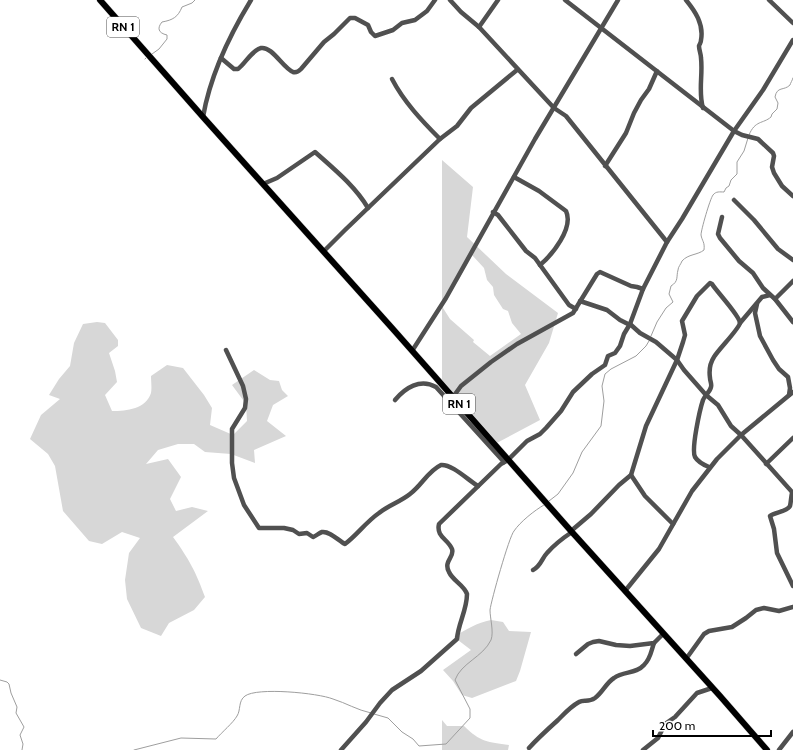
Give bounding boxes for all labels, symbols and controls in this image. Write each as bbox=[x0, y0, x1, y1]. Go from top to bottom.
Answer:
road number: RN 1 bbox=[107, 17, 139, 37]
road number: RN 1 bbox=[443, 394, 475, 414]
scale bar bbox=[653, 712, 771, 738]
text: 200 m bbox=[659, 718, 695, 733]

